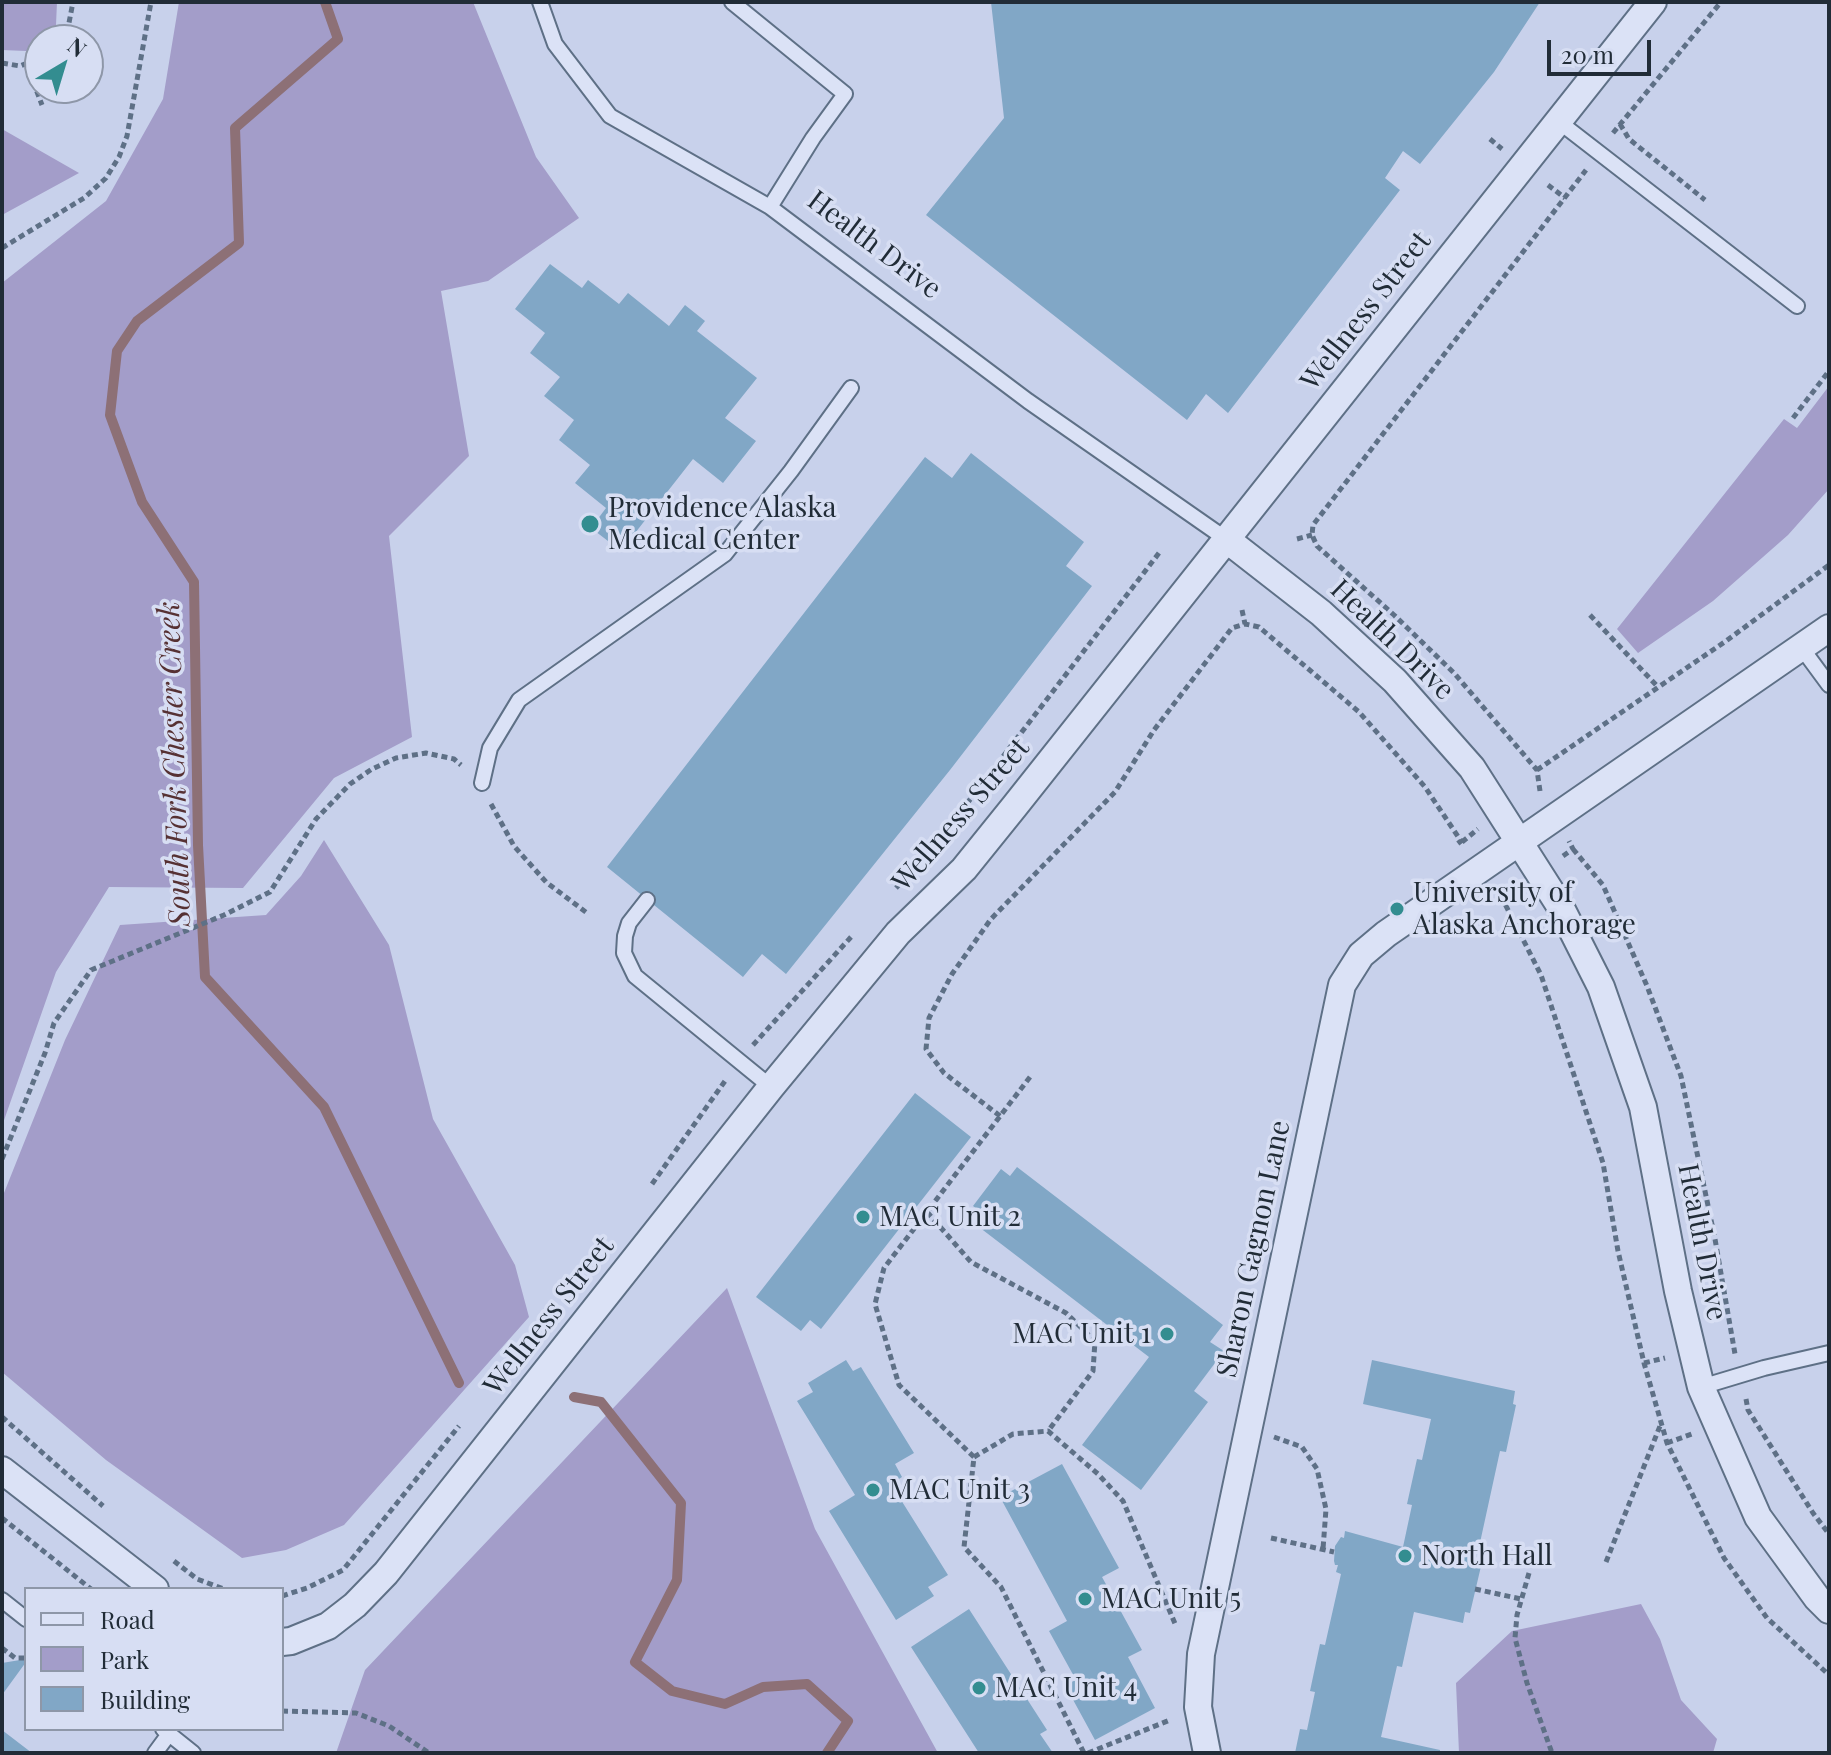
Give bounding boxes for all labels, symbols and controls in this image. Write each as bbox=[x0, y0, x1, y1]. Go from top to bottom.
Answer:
north arrow bbox=[24, 24, 104, 104]
scale bar bbox=[1551, 24, 1655, 74]
text: N bbox=[62, 30, 93, 63]
text: 20 m bbox=[1561, 38, 1614, 70]
street label: Health Drive bbox=[801, 184, 947, 306]
street label: Wellness Street bbox=[1294, 225, 1438, 397]
place label: Providence Alaska Medical Center bbox=[608, 491, 836, 557]
marker: Providence Alaska Medical Center bbox=[579, 513, 601, 535]
street label: Health Drive bbox=[1323, 573, 1461, 707]
water label: South Fork Chester Creek bbox=[151, 601, 199, 927]
street label: Wellness Street bbox=[885, 732, 1037, 898]
place label: University of Alaska Anchorage bbox=[1413, 876, 1636, 942]
marker: University of Alaska Anchorage bbox=[1388, 900, 1406, 918]
street label: Sharon Gagnon Lane bbox=[1210, 1117, 1298, 1381]
street label: Health Drive bbox=[1670, 1161, 1734, 1323]
place label: MAC Unit 2 bbox=[879, 1200, 1021, 1234]
marker: MAC Unit 2 bbox=[854, 1208, 872, 1226]
street label: Wellness Street bbox=[477, 1230, 621, 1402]
place label: MAC Unit 1 bbox=[1012, 1317, 1151, 1351]
marker: MAC Unit 1 bbox=[1158, 1325, 1176, 1343]
place label: MAC Unit 3 bbox=[889, 1473, 1030, 1507]
marker: MAC Unit 3 bbox=[864, 1481, 882, 1499]
place label: North Hall bbox=[1421, 1539, 1552, 1573]
marker: North Hall bbox=[1396, 1547, 1414, 1565]
place label: MAC Unit 5 bbox=[1101, 1582, 1241, 1616]
legend bbox=[24, 1587, 284, 1731]
marker: MAC Unit 5 bbox=[1076, 1590, 1094, 1608]
text: Road bbox=[100, 1603, 155, 1635]
text: Park bbox=[100, 1643, 149, 1675]
place label: MAC Unit 4 bbox=[995, 1671, 1137, 1705]
marker: MAC Unit 4 bbox=[970, 1679, 988, 1697]
text: Building bbox=[100, 1683, 190, 1715]

